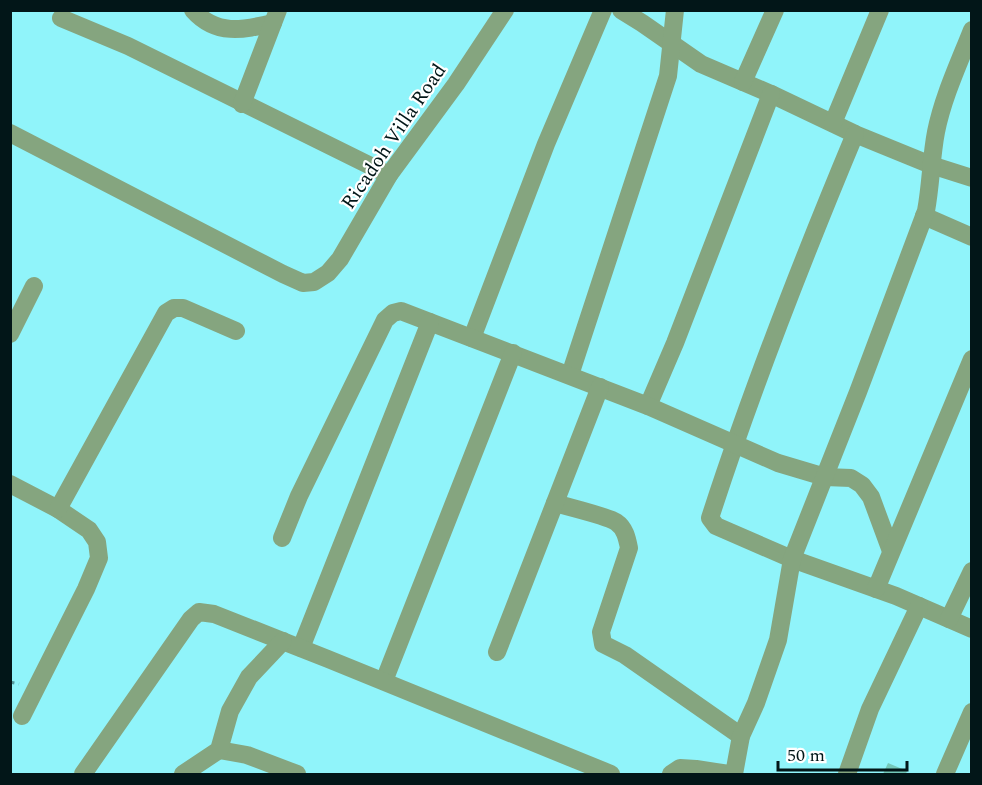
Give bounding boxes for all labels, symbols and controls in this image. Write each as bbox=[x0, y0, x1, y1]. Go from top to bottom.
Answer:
street label: Ricadoh Villa Road bbox=[334, 58, 454, 215]
scale bar bbox=[778, 734, 907, 772]
text: 50 m bbox=[787, 742, 825, 769]

